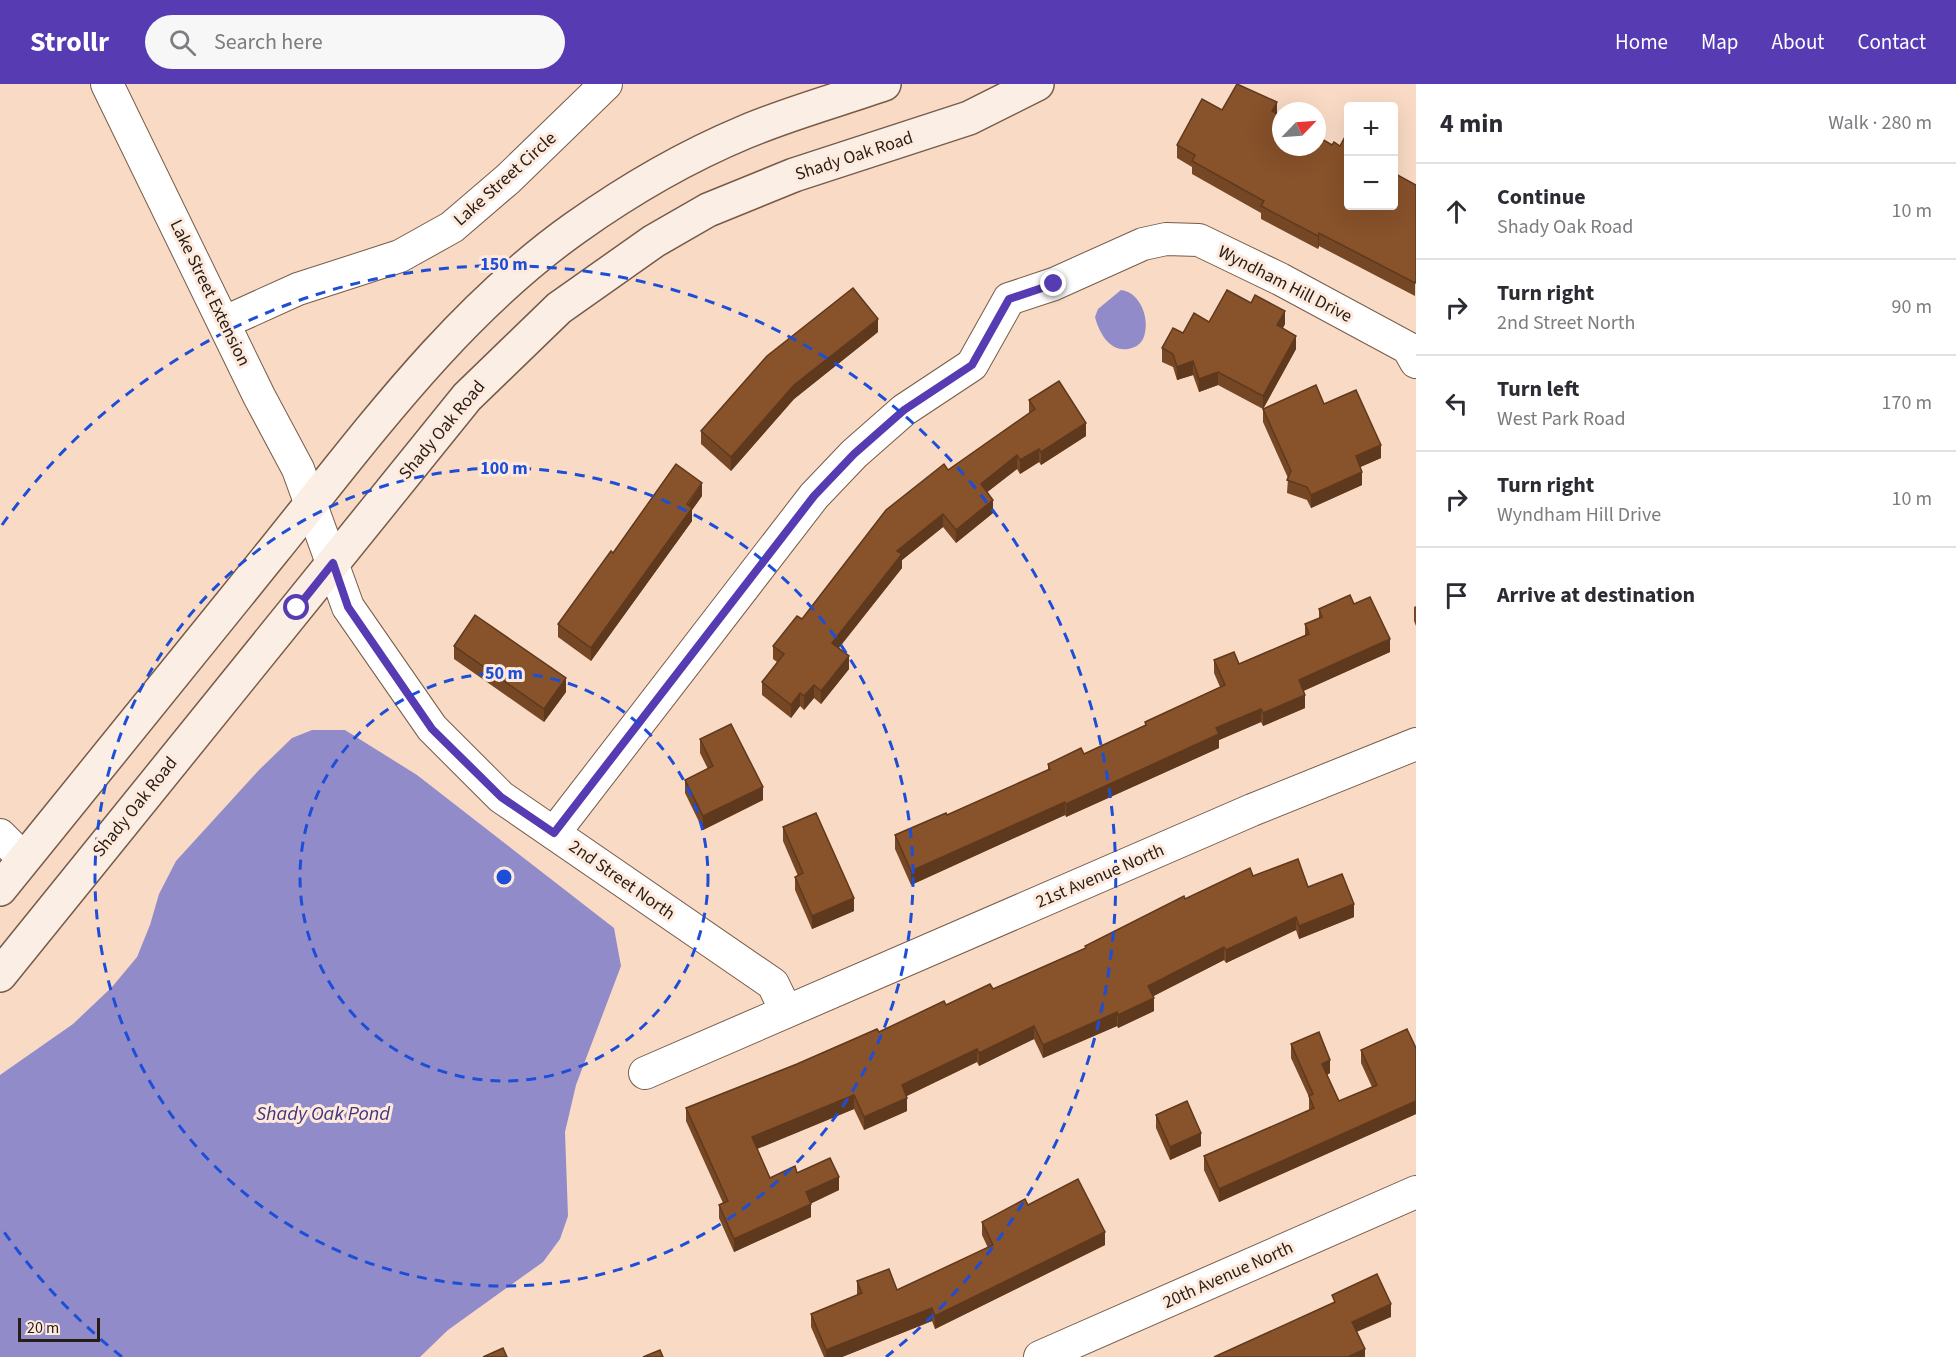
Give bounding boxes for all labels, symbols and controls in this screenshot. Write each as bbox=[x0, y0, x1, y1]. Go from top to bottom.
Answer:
search box bbox=[145, 15, 565, 69]
text: Strollr bbox=[30, 22, 109, 62]
icon: search bbox=[166, 26, 199, 59]
text: Search here bbox=[214, 26, 323, 58]
text: Home bbox=[1615, 27, 1668, 57]
text: Map bbox=[1701, 27, 1739, 57]
text: About bbox=[1772, 27, 1824, 57]
text: Contact bbox=[1857, 27, 1926, 57]
north arrow bbox=[1272, 102, 1326, 156]
map controls bbox=[1344, 102, 1398, 210]
button: + bbox=[1344, 102, 1398, 156]
text: 4 min bbox=[1440, 105, 1503, 142]
text: Walk · 280 m bbox=[1828, 109, 1932, 137]
street label: Shady Oak Road bbox=[792, 125, 916, 187]
street label: Lake Street Circle bbox=[448, 126, 562, 232]
button: − bbox=[1344, 156, 1398, 210]
text: Continue bbox=[1497, 181, 1586, 213]
icon: ahead bbox=[1440, 195, 1473, 228]
text: 10 m bbox=[1892, 197, 1932, 225]
text: Shady Oak Road bbox=[1497, 213, 1633, 241]
street label: Lake Street Extension bbox=[164, 215, 256, 371]
street label: Wyndham Hill Drive bbox=[1214, 239, 1357, 329]
text: 150 m bbox=[480, 252, 528, 277]
route end bbox=[1040, 270, 1066, 296]
text: Turn right bbox=[1497, 277, 1594, 309]
icon: right bbox=[1440, 291, 1473, 324]
text: 90 m bbox=[1892, 293, 1932, 321]
text: 2nd Street North bbox=[1497, 309, 1635, 337]
text: Turn left bbox=[1497, 373, 1579, 405]
street label: Shady Oak Road bbox=[393, 375, 491, 485]
icon: left bbox=[1440, 387, 1473, 420]
text: 170 m bbox=[1882, 389, 1932, 417]
text: West Park Road bbox=[1497, 405, 1626, 433]
text: 100 m bbox=[480, 456, 528, 481]
text: Turn right bbox=[1497, 469, 1594, 501]
icon: right bbox=[1440, 483, 1473, 516]
text: 10 m bbox=[1892, 485, 1932, 513]
text: Wyndham Hill Drive bbox=[1497, 501, 1661, 529]
icon: arrive bbox=[1440, 579, 1473, 612]
text: Arrive at destination bbox=[1497, 579, 1695, 611]
route start bbox=[283, 594, 309, 620]
text: 50 m bbox=[485, 661, 523, 686]
street label: Shady Oak Road bbox=[87, 751, 183, 863]
street label: 2nd Street North bbox=[564, 834, 680, 926]
street label: 21st Avenue North bbox=[1032, 838, 1168, 914]
centre of rings bbox=[494, 867, 514, 887]
water label: Shady Oak Pond bbox=[256, 1100, 391, 1128]
street label: 20th Avenue North bbox=[1159, 1235, 1297, 1315]
scale bar bbox=[18, 1315, 100, 1342]
text: 20 m bbox=[27, 1317, 59, 1339]

